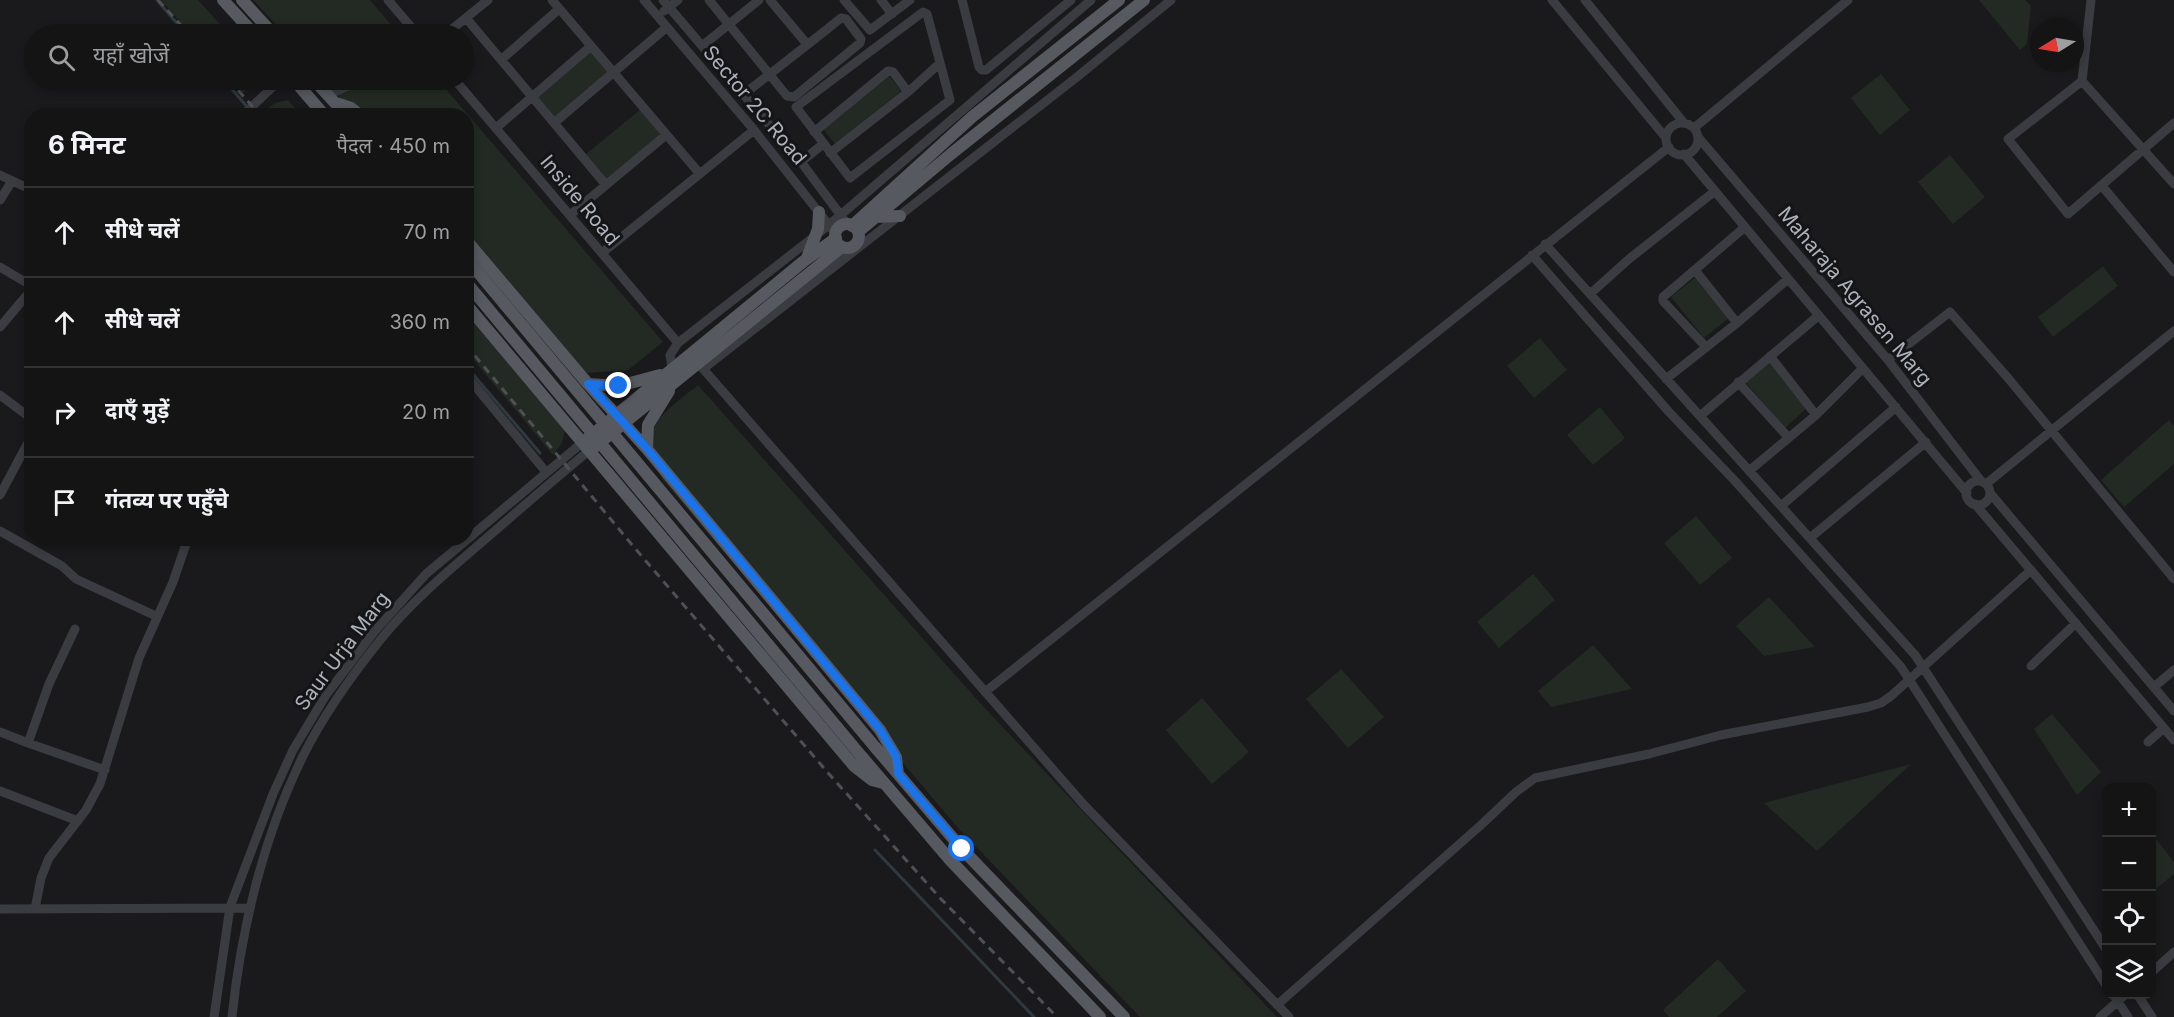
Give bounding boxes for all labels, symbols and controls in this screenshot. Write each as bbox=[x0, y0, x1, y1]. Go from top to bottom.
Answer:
north arrow bbox=[2030, 18, 2084, 72]
search box bbox=[24, 24, 474, 90]
icon: search bbox=[45, 41, 78, 74]
street label: Sector 2C Road bbox=[698, 41, 812, 169]
text: यहाँ खोजें bbox=[93, 42, 169, 68]
text: 6 मिनट bbox=[48, 129, 126, 160]
text: पैदल · 450 m bbox=[337, 134, 450, 158]
street label: Inside Road bbox=[535, 150, 625, 250]
street label: Maharaja Agrasen Marg bbox=[1773, 202, 1937, 390]
icon: ahead bbox=[48, 216, 81, 249]
text: सीधे चलें bbox=[105, 217, 180, 243]
text: 70 m bbox=[403, 220, 450, 244]
icon: ahead bbox=[48, 306, 81, 339]
text: सीधे चलें bbox=[105, 307, 180, 333]
text: 360 m bbox=[389, 310, 450, 334]
route end bbox=[605, 372, 631, 398]
icon: right bbox=[48, 396, 81, 429]
text: दाएँ मुड़ें bbox=[105, 397, 169, 423]
text: 20 m bbox=[402, 400, 450, 424]
icon: arrive bbox=[48, 486, 81, 519]
text: गंतव्य पर पहुँचे bbox=[105, 487, 229, 513]
street label: Saur Urja Marg bbox=[290, 587, 394, 715]
map controls bbox=[2102, 783, 2156, 999]
button: + bbox=[2102, 783, 2156, 837]
route start bbox=[948, 835, 974, 861]
button: − bbox=[2102, 837, 2156, 891]
button: locate bbox=[2102, 891, 2156, 945]
button: layers bbox=[2102, 945, 2156, 999]

